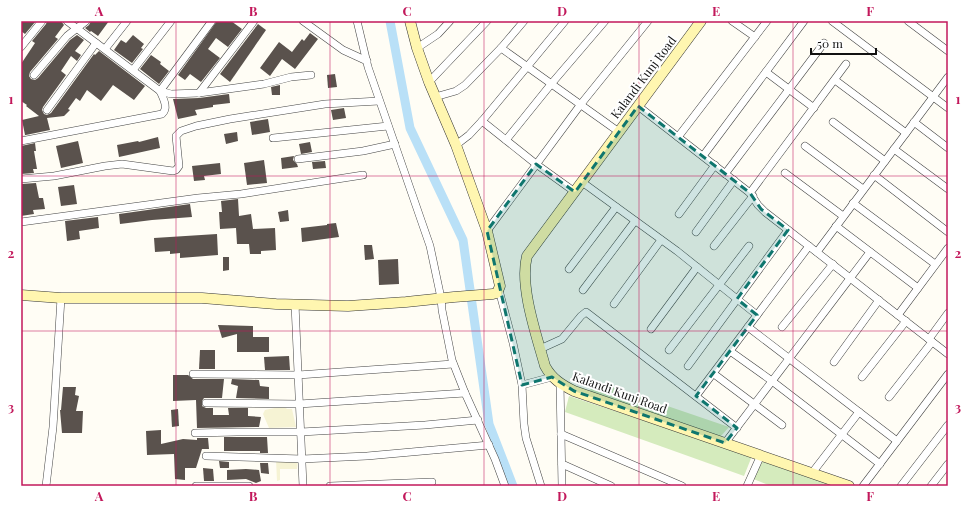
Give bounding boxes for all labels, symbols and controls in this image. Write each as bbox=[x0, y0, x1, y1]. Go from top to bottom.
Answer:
text: A bbox=[94, 2, 104, 19]
text: B bbox=[249, 2, 258, 19]
text: C bbox=[402, 2, 412, 19]
text: D bbox=[557, 2, 567, 19]
text: E bbox=[712, 2, 720, 19]
text: F bbox=[866, 2, 874, 19]
scale bar bbox=[811, 30, 876, 56]
street label: Kalandi Kunj Road bbox=[607, 32, 679, 121]
text: 50 m bbox=[817, 35, 843, 51]
text: 1 bbox=[9, 90, 14, 107]
text: 1 bbox=[956, 90, 961, 107]
text: 2 bbox=[8, 244, 15, 261]
text: 2 bbox=[955, 244, 962, 261]
street label: Kalandi Kunj Road bbox=[571, 367, 669, 417]
text: 3 bbox=[8, 398, 14, 415]
text: 3 bbox=[955, 398, 961, 415]
text: A bbox=[94, 487, 104, 504]
text: B bbox=[249, 487, 258, 504]
text: C bbox=[402, 487, 412, 504]
text: D bbox=[557, 487, 567, 504]
text: E bbox=[712, 487, 720, 504]
text: F bbox=[866, 487, 874, 504]

